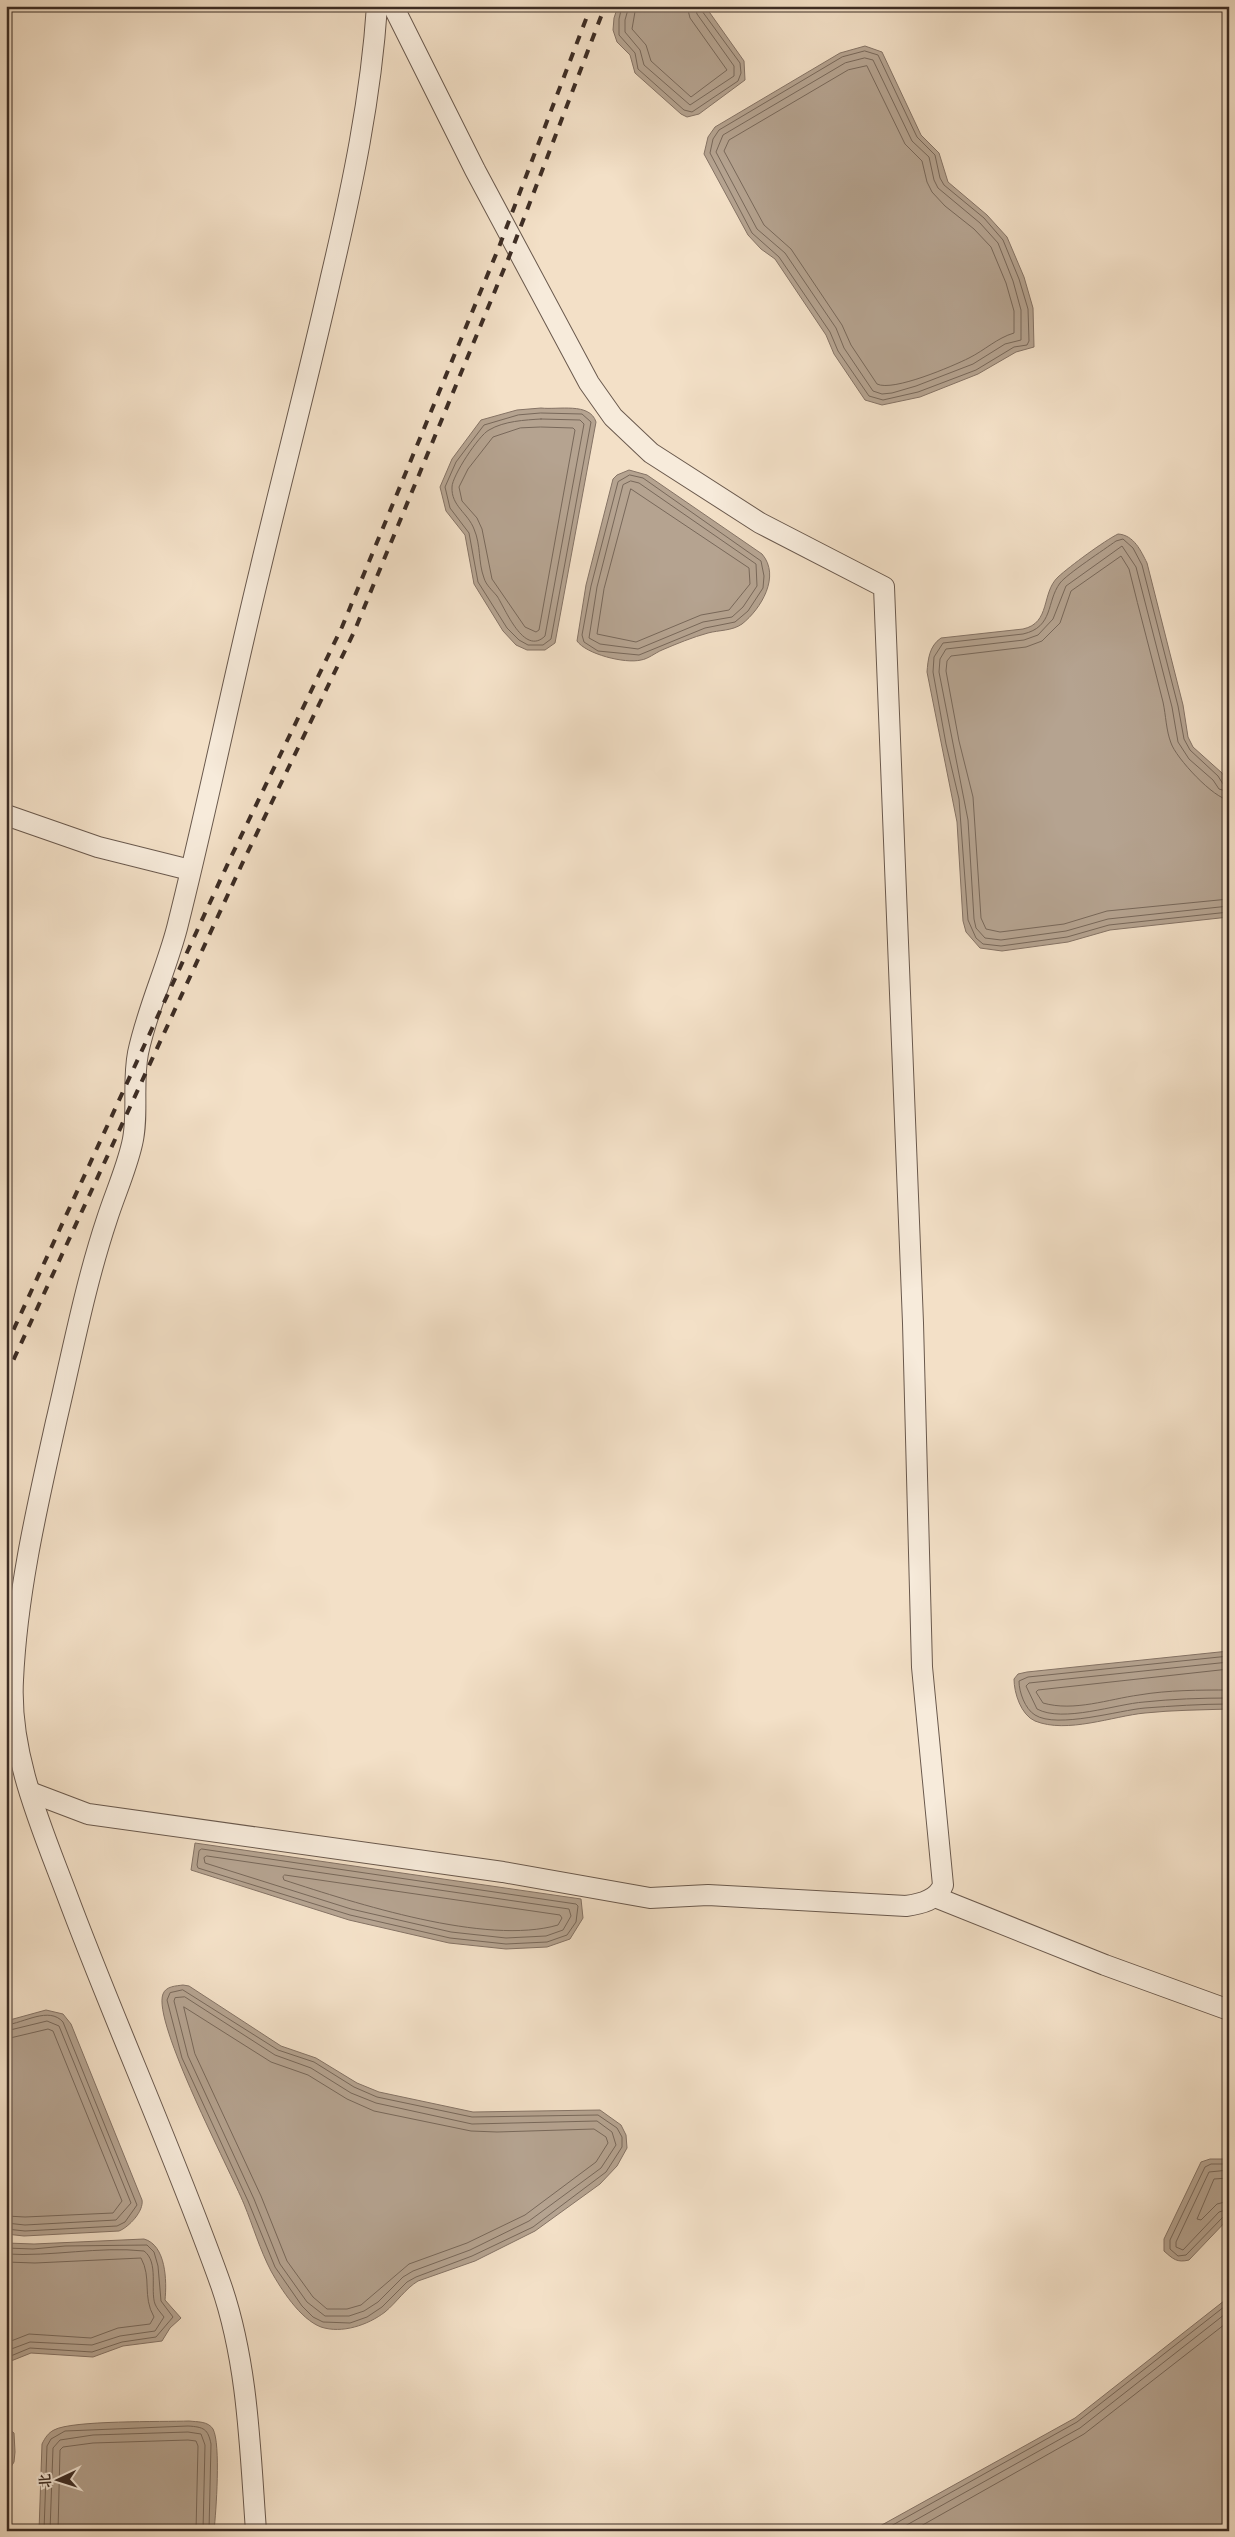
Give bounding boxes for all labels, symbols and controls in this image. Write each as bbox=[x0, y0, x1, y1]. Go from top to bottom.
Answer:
north arrow bbox=[32, 2454, 82, 2504]
text: 北 bbox=[37, 2473, 55, 2488]

